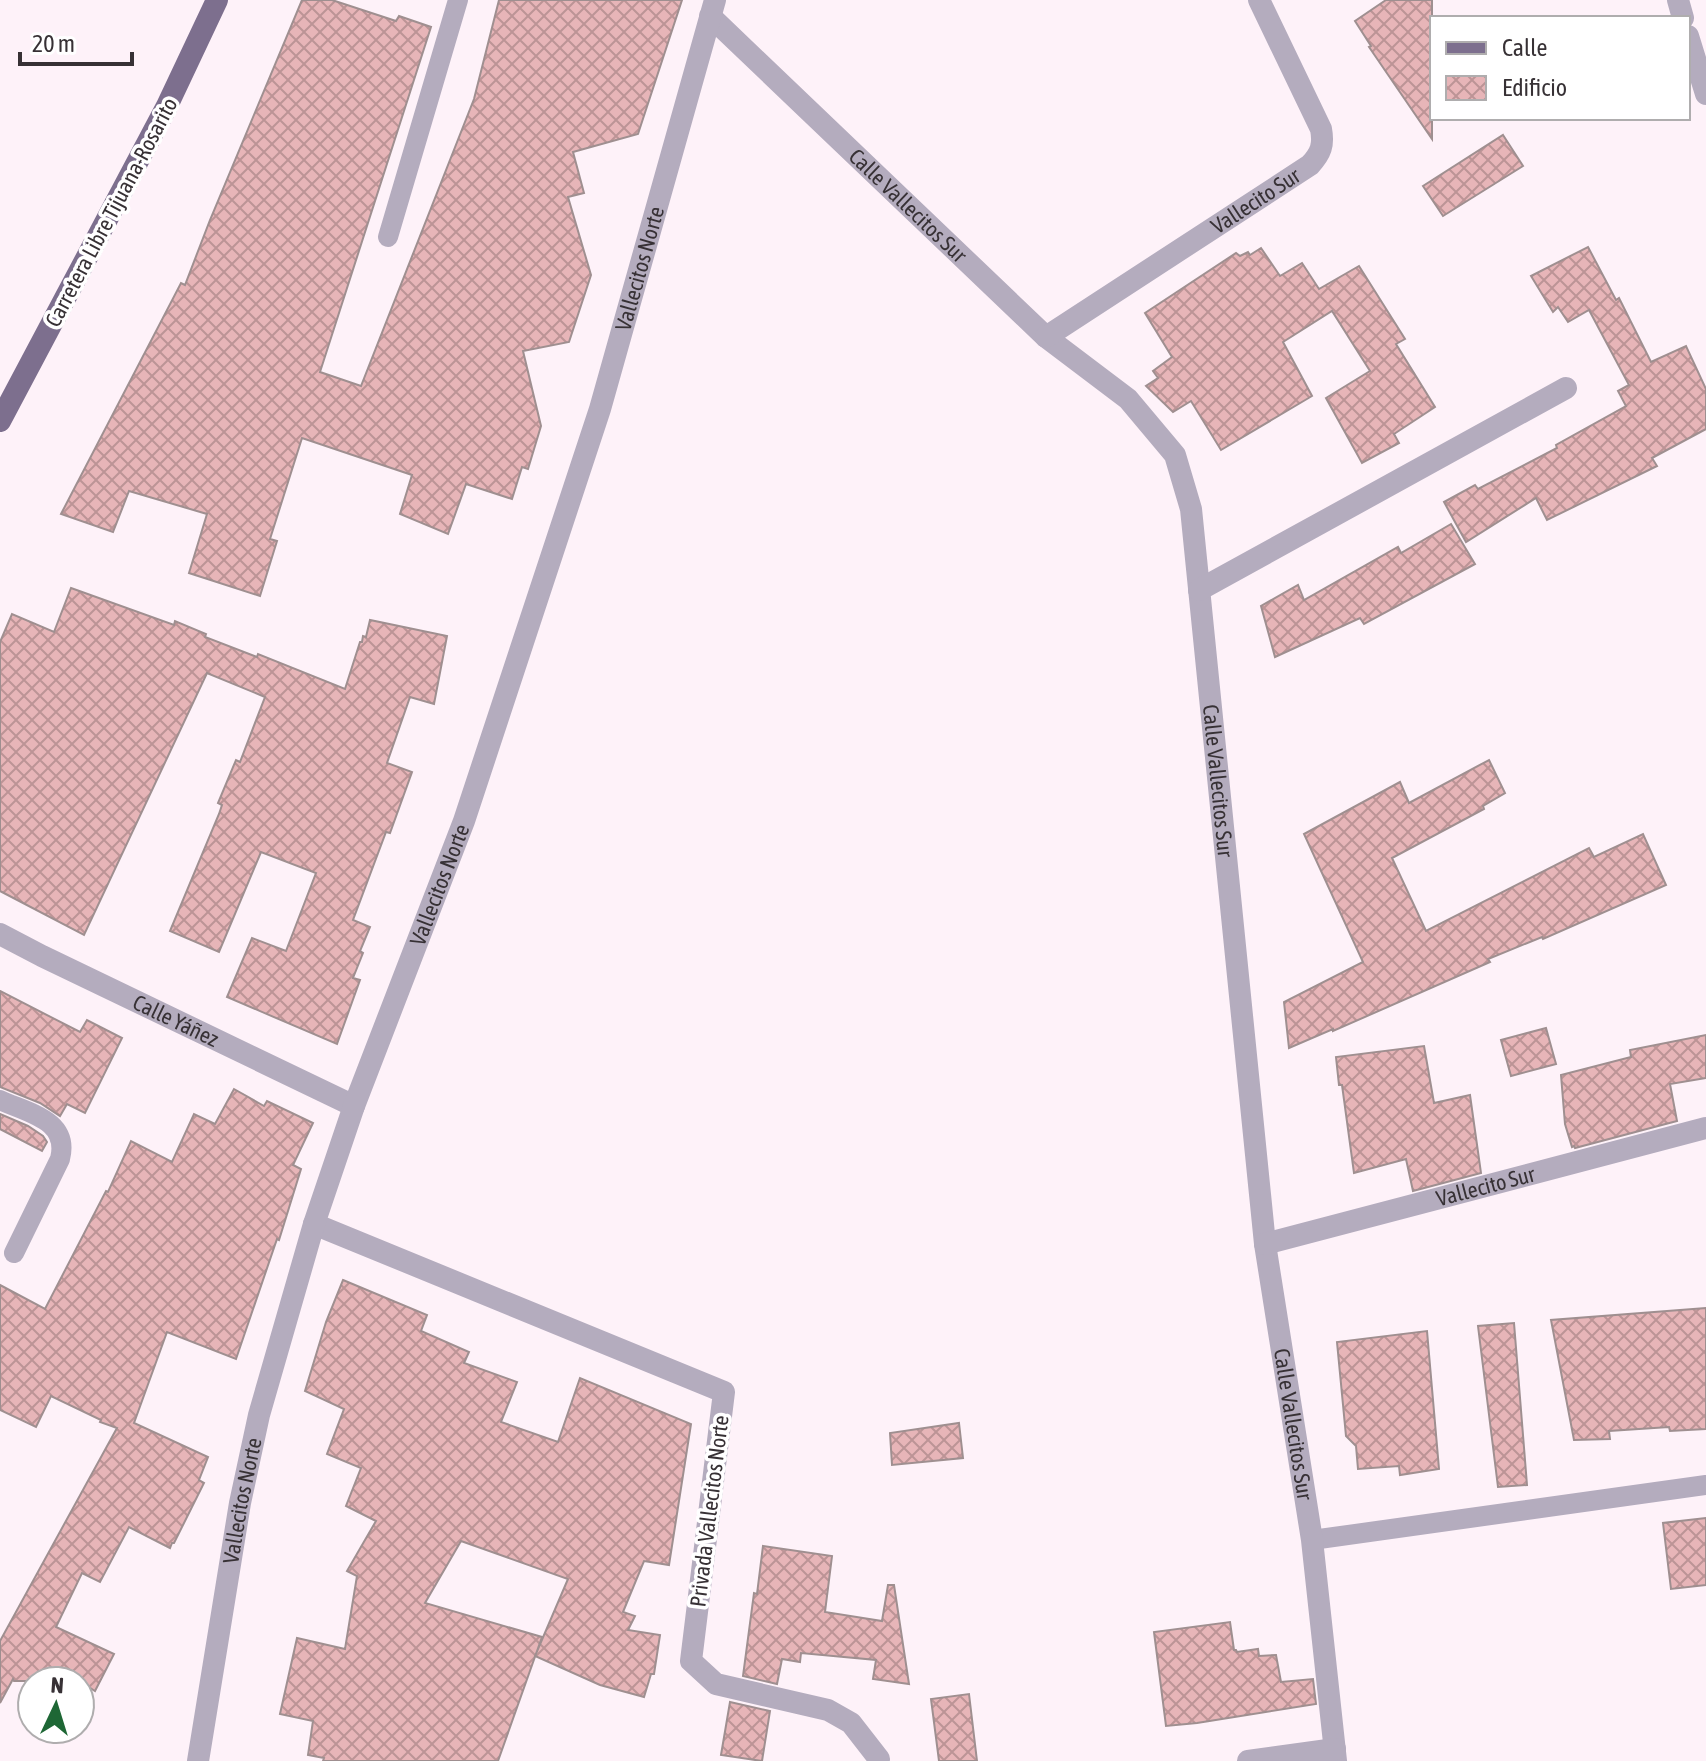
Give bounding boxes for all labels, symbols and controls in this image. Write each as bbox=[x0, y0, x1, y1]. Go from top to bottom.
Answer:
scale bar bbox=[20, 16, 132, 66]
legend bbox=[1430, 16, 1690, 120]
text: 20 m bbox=[32, 30, 75, 57]
text: Calle bbox=[1502, 34, 1547, 61]
text: Edificio bbox=[1502, 74, 1567, 101]
street label: Carretera Libre Tijuana-Rosarito bbox=[39, 93, 183, 331]
street label: Calle Vallecitos Sur bbox=[844, 143, 973, 268]
street label: Vallecito Sur bbox=[1206, 162, 1305, 239]
street label: Vallecitos Norte bbox=[610, 203, 669, 334]
street label: Calle Vallecitos Sur bbox=[1198, 703, 1239, 859]
street label: Vallecitos Norte bbox=[404, 820, 475, 949]
street label: Calle Yáñez bbox=[129, 989, 223, 1052]
street label: Vallecito Sur bbox=[1433, 1160, 1538, 1211]
street label: Calle Vallecitos Sur bbox=[1269, 1346, 1319, 1502]
street label: Privada Vallecitos Norte bbox=[684, 1414, 734, 1608]
street label: Vallecitos Norte bbox=[217, 1435, 267, 1566]
north arrow bbox=[16, 1665, 96, 1745]
text: N bbox=[50, 1672, 65, 1698]

